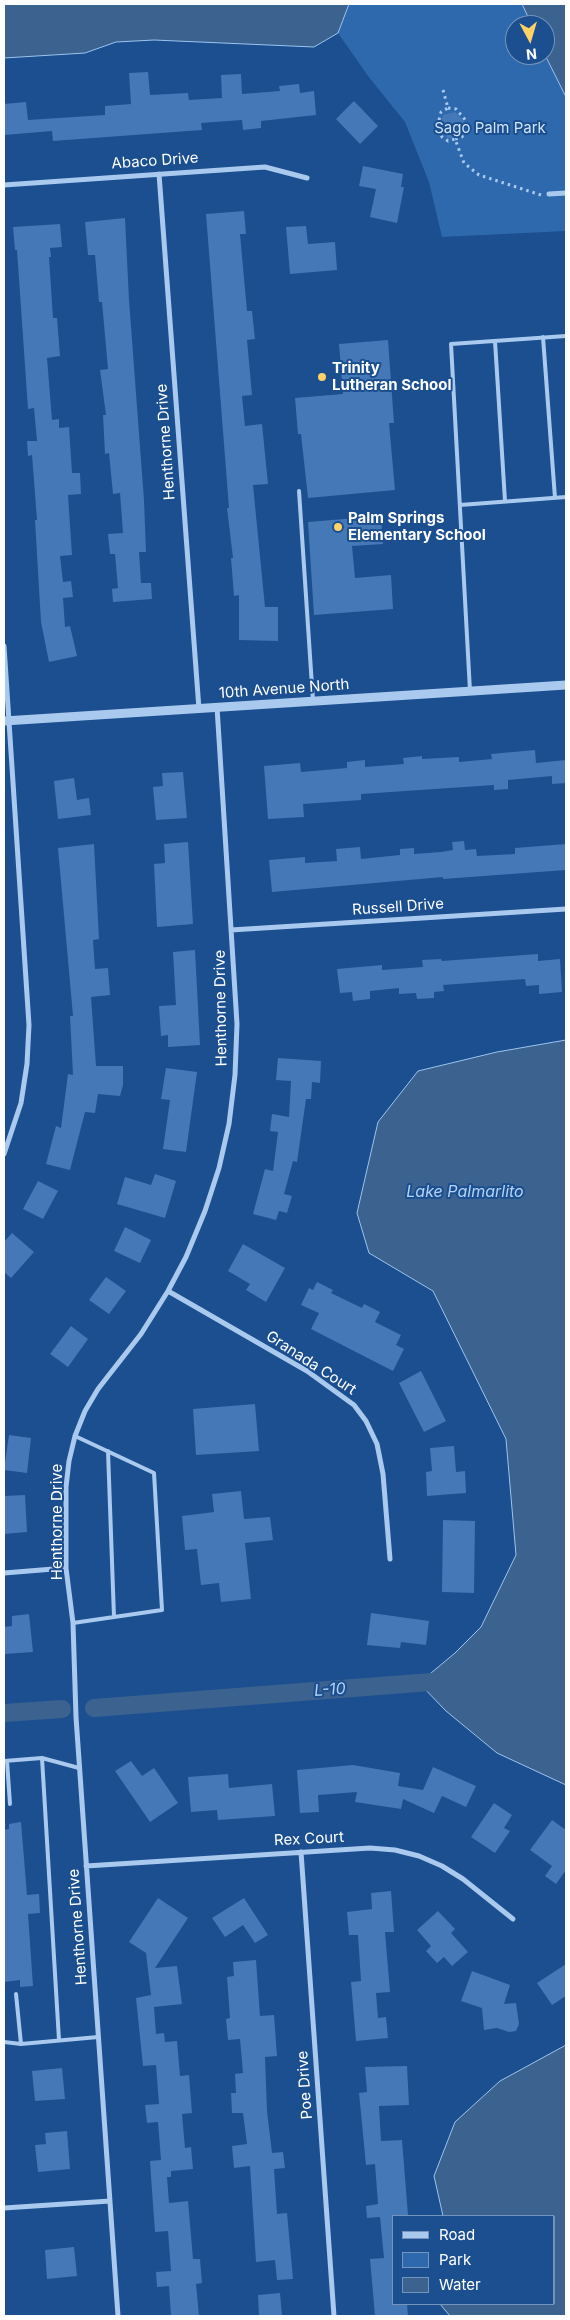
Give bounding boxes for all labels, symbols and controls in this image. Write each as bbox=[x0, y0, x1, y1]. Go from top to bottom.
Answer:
north arrow bbox=[505, 15, 555, 65]
text: N bbox=[525, 45, 538, 63]
park label: Sago Palm Park bbox=[434, 119, 546, 137]
street label: Abaco Drive bbox=[111, 149, 199, 173]
place label: Trinity Lutheran School bbox=[332, 359, 452, 394]
marker: Trinity Lutheran School bbox=[316, 371, 328, 383]
street label: Henthorne Drive bbox=[153, 383, 179, 501]
place label: Palm Springs Elementary School bbox=[348, 509, 486, 544]
marker: Palm Springs Elementary School bbox=[332, 521, 344, 533]
street label: 10th Avenue North bbox=[218, 675, 350, 703]
street label: Russell Drive bbox=[352, 895, 444, 919]
street label: Henthorne Drive bbox=[211, 950, 231, 1066]
water label: Lake Palmarlito bbox=[406, 1182, 524, 1202]
street label: Granada Court bbox=[262, 1327, 360, 1399]
street label: Henthorne Drive bbox=[48, 1464, 66, 1580]
water label: L-10 bbox=[314, 1679, 346, 1701]
street label: Rex Court bbox=[274, 1828, 344, 1850]
street label: Henthorne Drive bbox=[65, 1868, 91, 1986]
street label: Poe Drive bbox=[294, 2050, 316, 2120]
legend bbox=[392, 2215, 555, 2305]
text: Road bbox=[439, 2225, 475, 2244]
text: Park bbox=[439, 2250, 471, 2269]
text: Water bbox=[439, 2275, 481, 2294]

